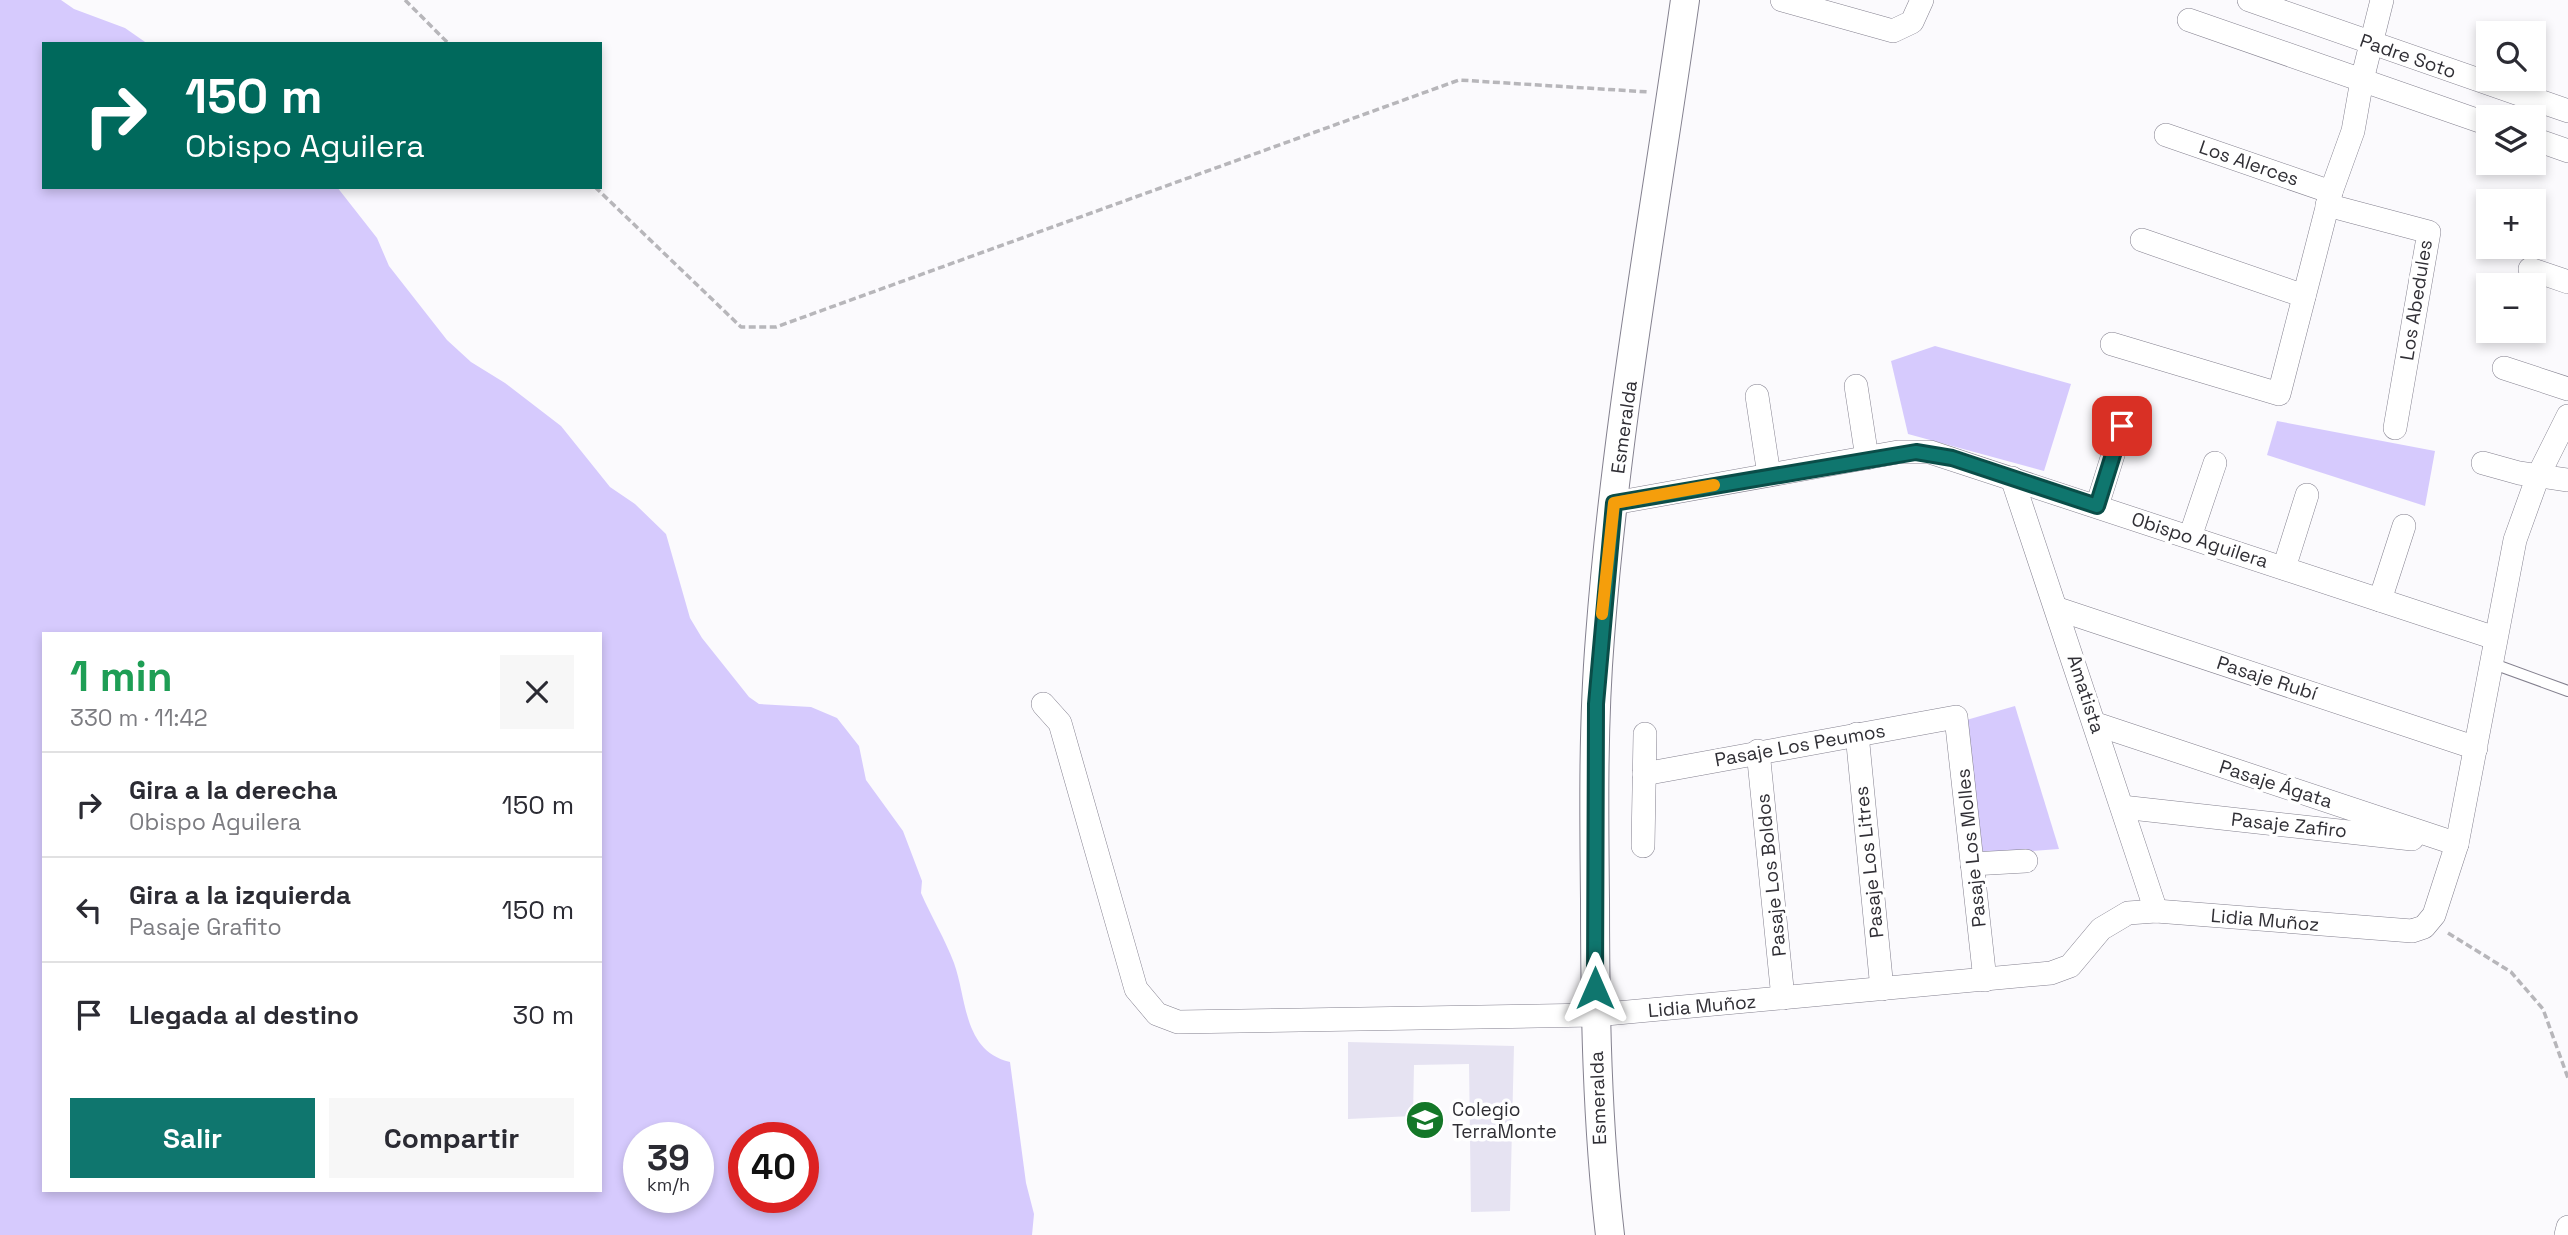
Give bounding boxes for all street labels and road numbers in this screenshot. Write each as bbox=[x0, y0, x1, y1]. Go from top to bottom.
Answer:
street label: Padre Soto bbox=[2357, 28, 2459, 84]
street label: Los Alerces bbox=[2196, 134, 2302, 192]
street label: Los Abedules bbox=[2394, 238, 2438, 362]
street label: Esmeralda bbox=[1605, 379, 1643, 475]
street label: Obispo Aguilera bbox=[2128, 506, 2272, 574]
street label: Pasaje Rubí bbox=[2214, 650, 2321, 706]
street label: Amatista bbox=[2062, 651, 2110, 737]
street label: Pasaje Los Peumos bbox=[1713, 718, 1887, 772]
street label: Pasaje Ágata bbox=[2216, 754, 2336, 814]
street label: Pasaje Los Molles bbox=[1950, 767, 1992, 929]
street label: Pasaje Los Litres bbox=[1849, 785, 1889, 939]
street label: Pasaje Los Boldos bbox=[1750, 792, 1792, 958]
street label: Pasaje Zafiro bbox=[2230, 806, 2348, 844]
street label: Lidia Muñoz bbox=[2210, 903, 2320, 937]
street label: Lidia Muñoz bbox=[1647, 989, 1757, 1023]
street label: Esmeralda bbox=[1584, 1051, 1612, 1145]

